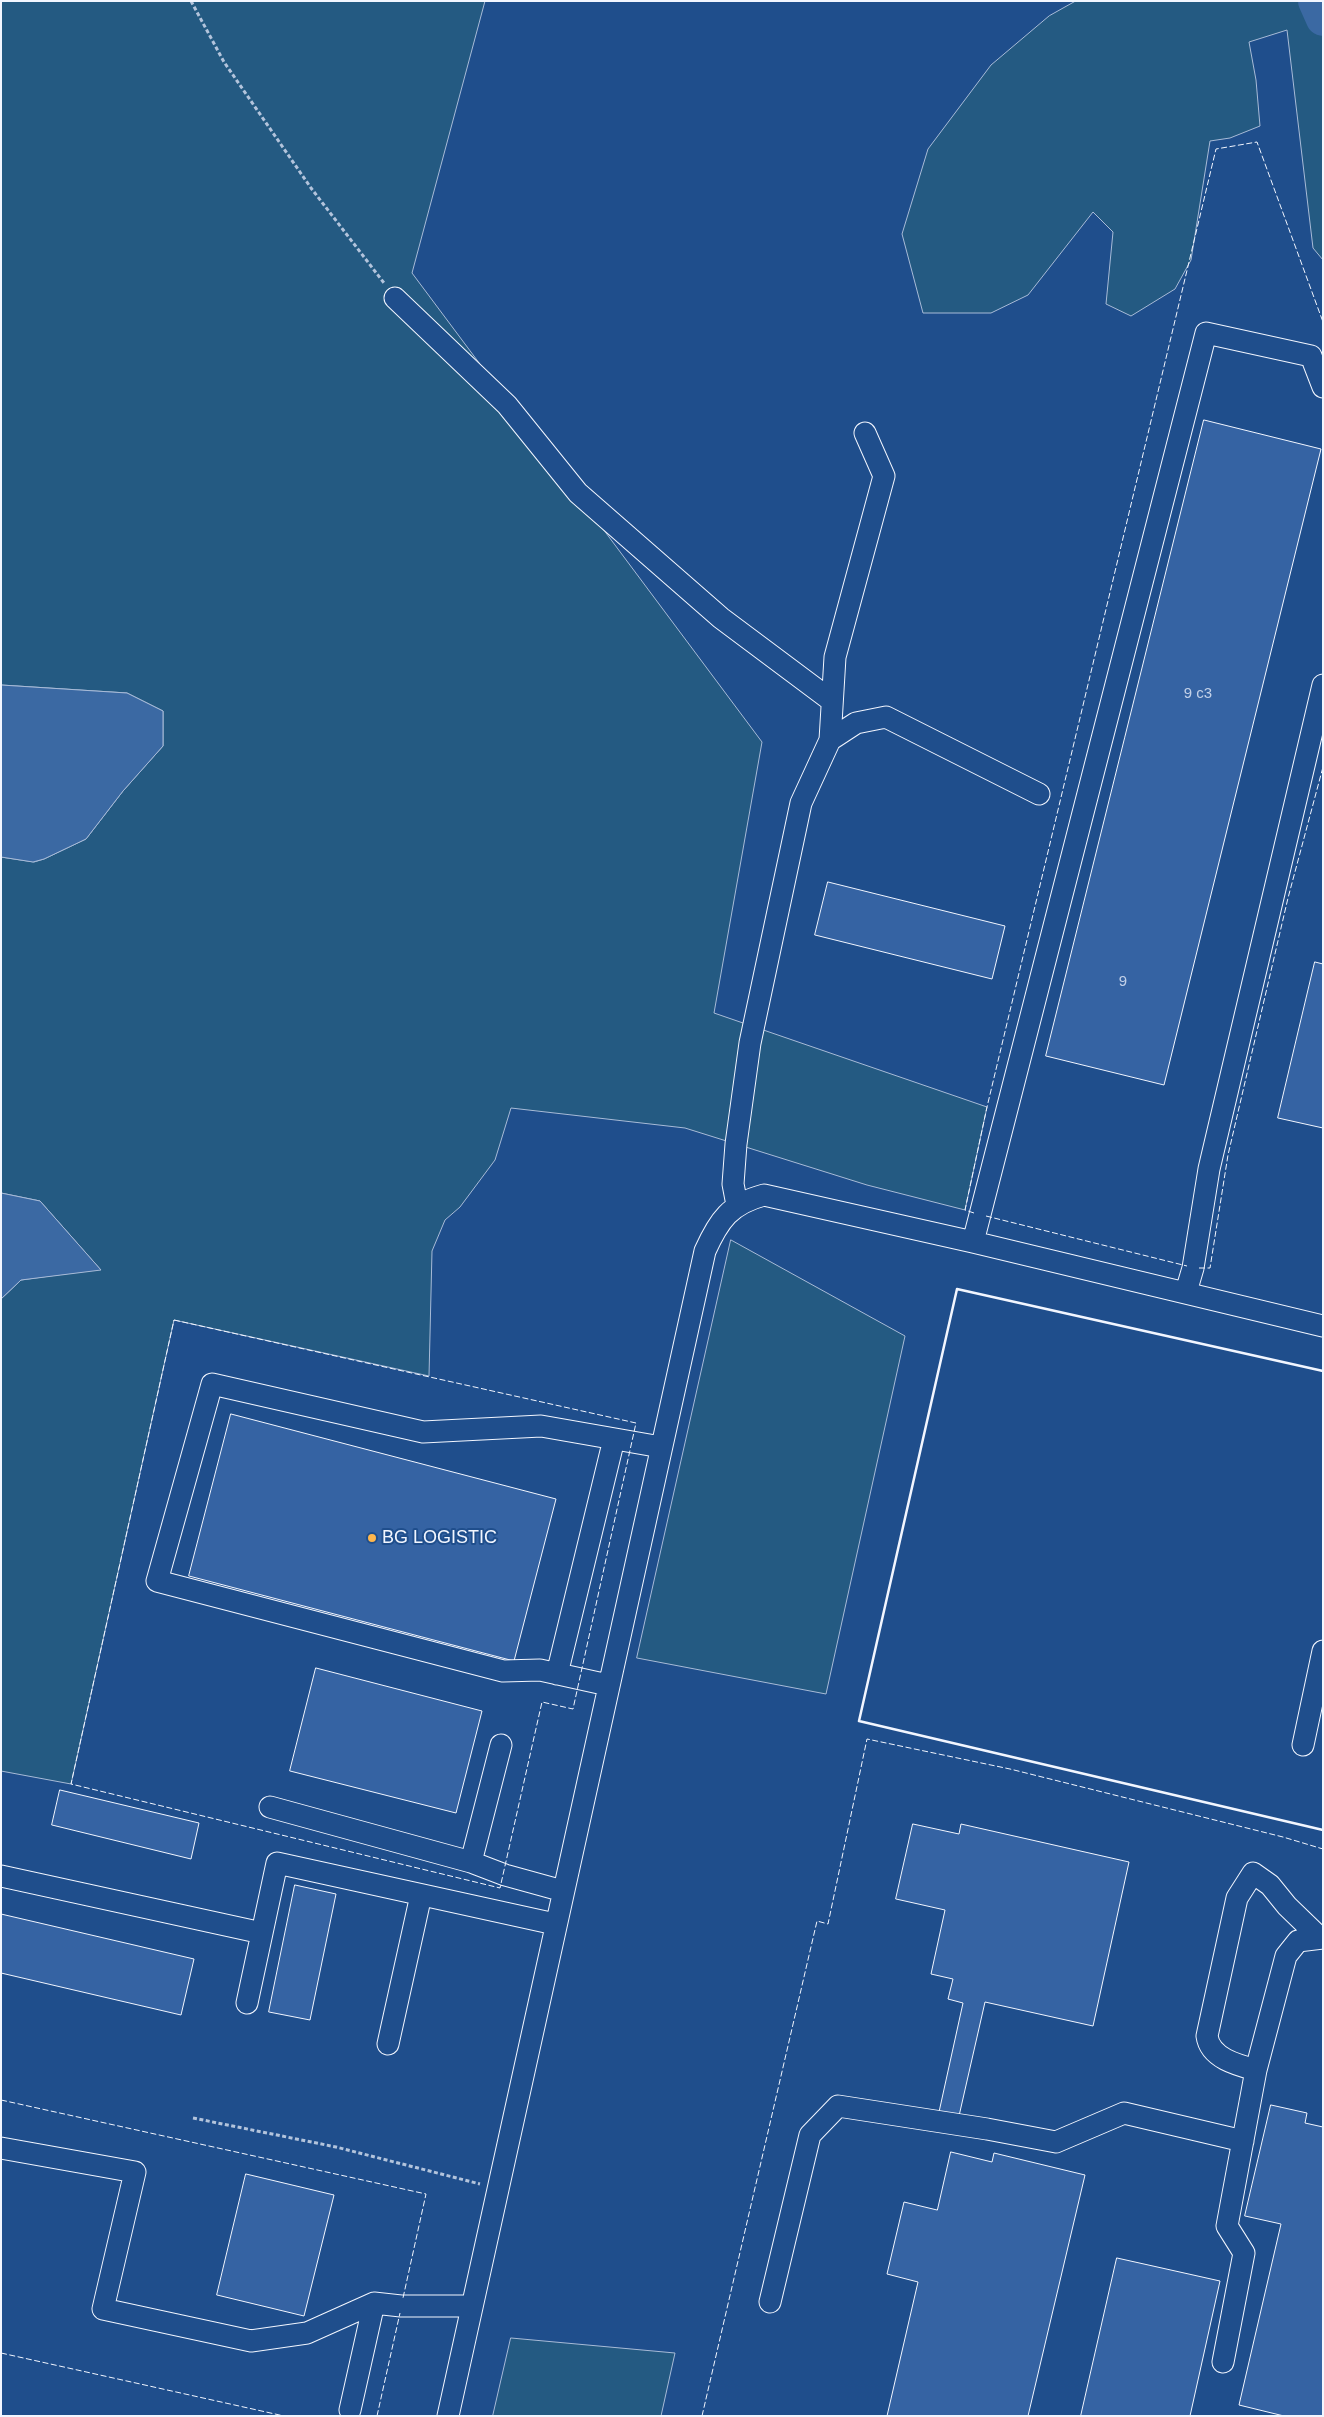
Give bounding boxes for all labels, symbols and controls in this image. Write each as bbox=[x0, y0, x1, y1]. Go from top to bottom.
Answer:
house number: 9 с3 bbox=[1184, 685, 1212, 703]
house number: 9 bbox=[1119, 973, 1127, 991]
place label: BG LOGISTIC bbox=[382, 1527, 497, 1549]
marker: BG LOGISTIC bbox=[366, 1532, 378, 1544]

